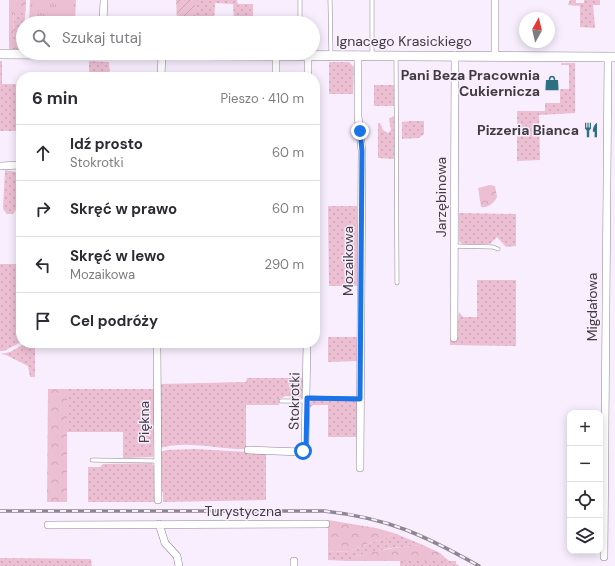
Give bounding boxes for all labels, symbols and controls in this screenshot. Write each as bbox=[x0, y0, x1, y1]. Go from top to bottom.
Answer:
north arrow bbox=[519, 12, 555, 48]
search box bbox=[16, 16, 320, 60]
icon: search bbox=[30, 27, 52, 49]
text: Szukaj tutaj bbox=[62, 28, 142, 48]
street label: Ignacego Krasickiego bbox=[336, 32, 472, 50]
place label: Pani Beza Pracownia Cukiernicza bbox=[401, 66, 540, 100]
shop icon: Pani Beza Pracownia Cukiernicza bbox=[543, 74, 561, 92]
text: 6 min bbox=[32, 87, 78, 109]
text: Pieszo · 410 m bbox=[220, 90, 304, 107]
place label: Pizzeria Bianca bbox=[477, 121, 579, 139]
restaurant icon: Pizzeria Bianca bbox=[582, 121, 600, 139]
route end bbox=[351, 122, 369, 140]
text: Idź prosto bbox=[70, 134, 143, 154]
icon: ahead bbox=[32, 142, 54, 164]
text: 60 m bbox=[272, 144, 304, 161]
text: Stokrotki bbox=[70, 154, 124, 171]
street label: Jarzębinowa bbox=[432, 157, 450, 237]
icon: right bbox=[32, 198, 54, 220]
text: Skręć w prawo bbox=[70, 199, 177, 219]
text: 60 m bbox=[272, 200, 304, 217]
street label: Mozaikowa bbox=[339, 226, 357, 296]
text: Skręć w lewo bbox=[70, 246, 165, 266]
icon: left bbox=[32, 254, 54, 276]
text: 290 m bbox=[265, 256, 304, 273]
text: Mozaikowa bbox=[70, 266, 135, 283]
street label: Migdałowa bbox=[583, 273, 601, 341]
icon: arrive bbox=[32, 310, 54, 332]
text: Cel podróży bbox=[70, 311, 158, 331]
street label: Stokrotki bbox=[284, 372, 304, 430]
street label: Piękna bbox=[135, 401, 153, 443]
map controls bbox=[567, 410, 603, 554]
button: + bbox=[567, 410, 603, 446]
route start bbox=[294, 442, 312, 460]
button: − bbox=[567, 446, 603, 482]
button: locate bbox=[567, 482, 603, 518]
street label: Turystyczna bbox=[204, 502, 282, 520]
button: layers bbox=[567, 518, 603, 554]

